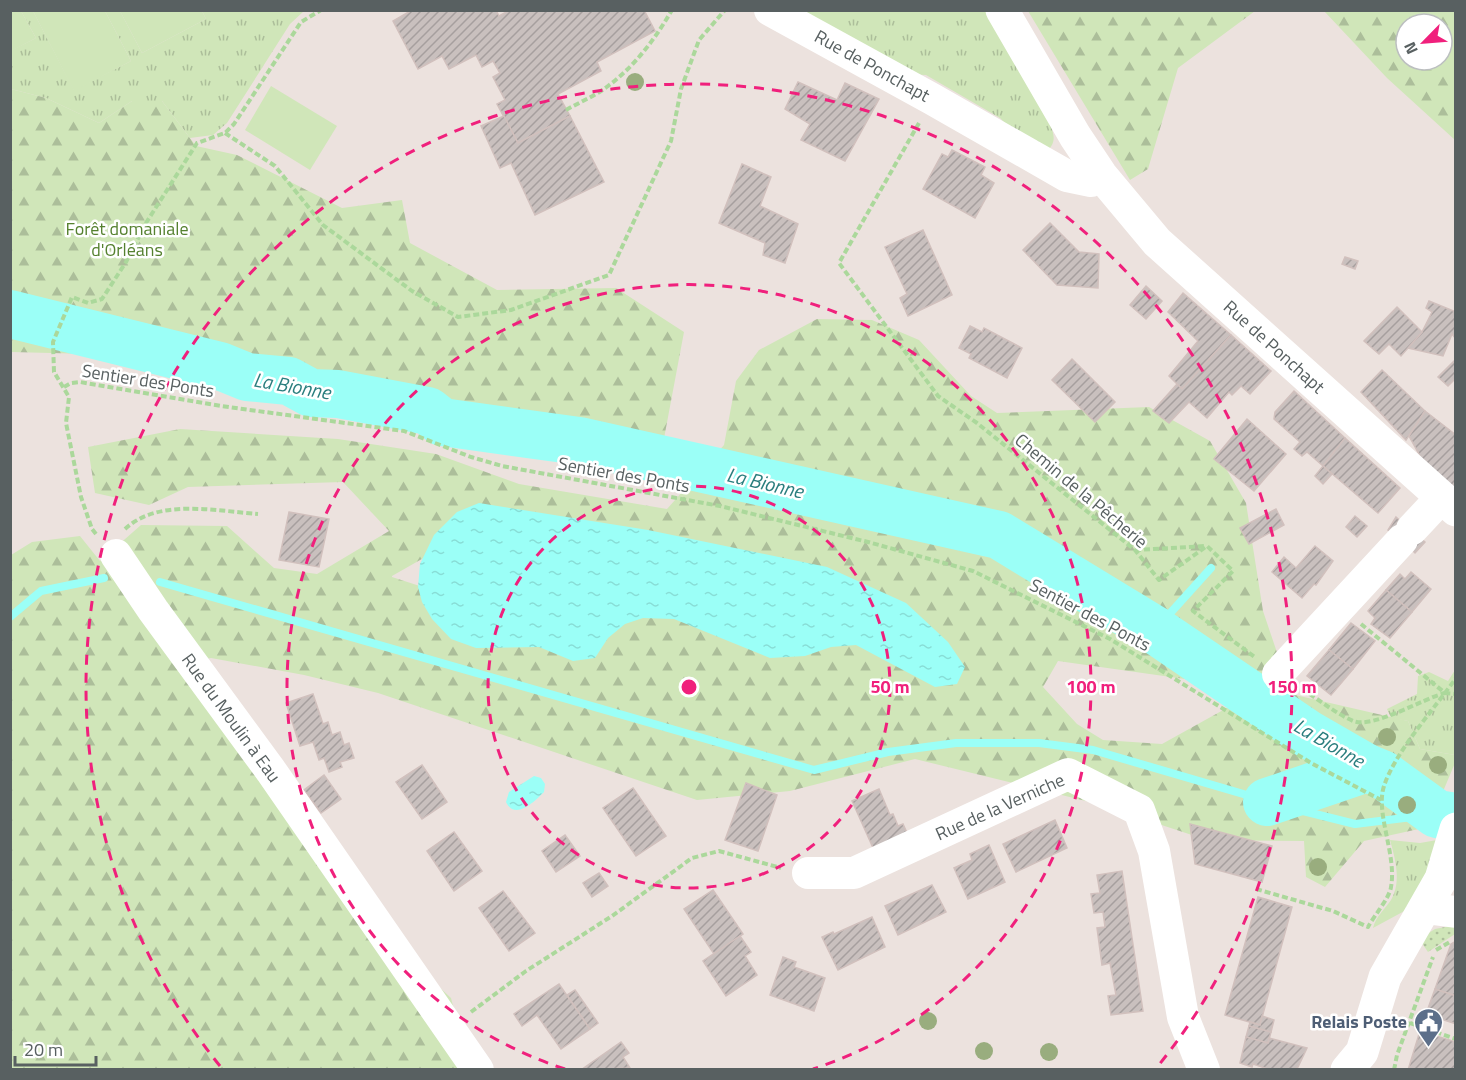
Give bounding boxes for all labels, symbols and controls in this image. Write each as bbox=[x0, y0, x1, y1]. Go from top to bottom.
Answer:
north arrow bbox=[1394, 12, 1454, 72]
street label: Rue de Ponchapt bbox=[810, 23, 935, 109]
text: N bbox=[1397, 38, 1424, 58]
park label: Forêt domaniale d'Orléans bbox=[66, 215, 188, 263]
street label: Rue de Ponchapt bbox=[1218, 294, 1332, 400]
street label: Sentier des Ponts bbox=[80, 357, 216, 404]
water label: La Bionne bbox=[251, 364, 335, 408]
street label: Chemin de la Pêcherie bbox=[1009, 427, 1154, 554]
street label: Sentier des Ponts bbox=[556, 450, 692, 499]
water label: La Bionne bbox=[724, 459, 808, 507]
street label: Sentier des Ponts bbox=[1025, 571, 1155, 658]
street label: Rue du Moulin à Eau bbox=[175, 647, 288, 788]
text: 50 m bbox=[870, 673, 910, 700]
text: 100 m bbox=[1066, 673, 1116, 700]
text: 150 m bbox=[1267, 673, 1317, 700]
centre of rings bbox=[679, 677, 699, 697]
water label: La Bionne bbox=[1288, 710, 1372, 776]
street label: Rue de la Verniche bbox=[931, 766, 1069, 847]
public building icon: Relais Poste bbox=[1412, 1006, 1444, 1048]
place label: Relais Poste bbox=[1311, 1008, 1407, 1035]
scale bar bbox=[15, 1029, 96, 1067]
text: 20 m bbox=[24, 1036, 63, 1063]

